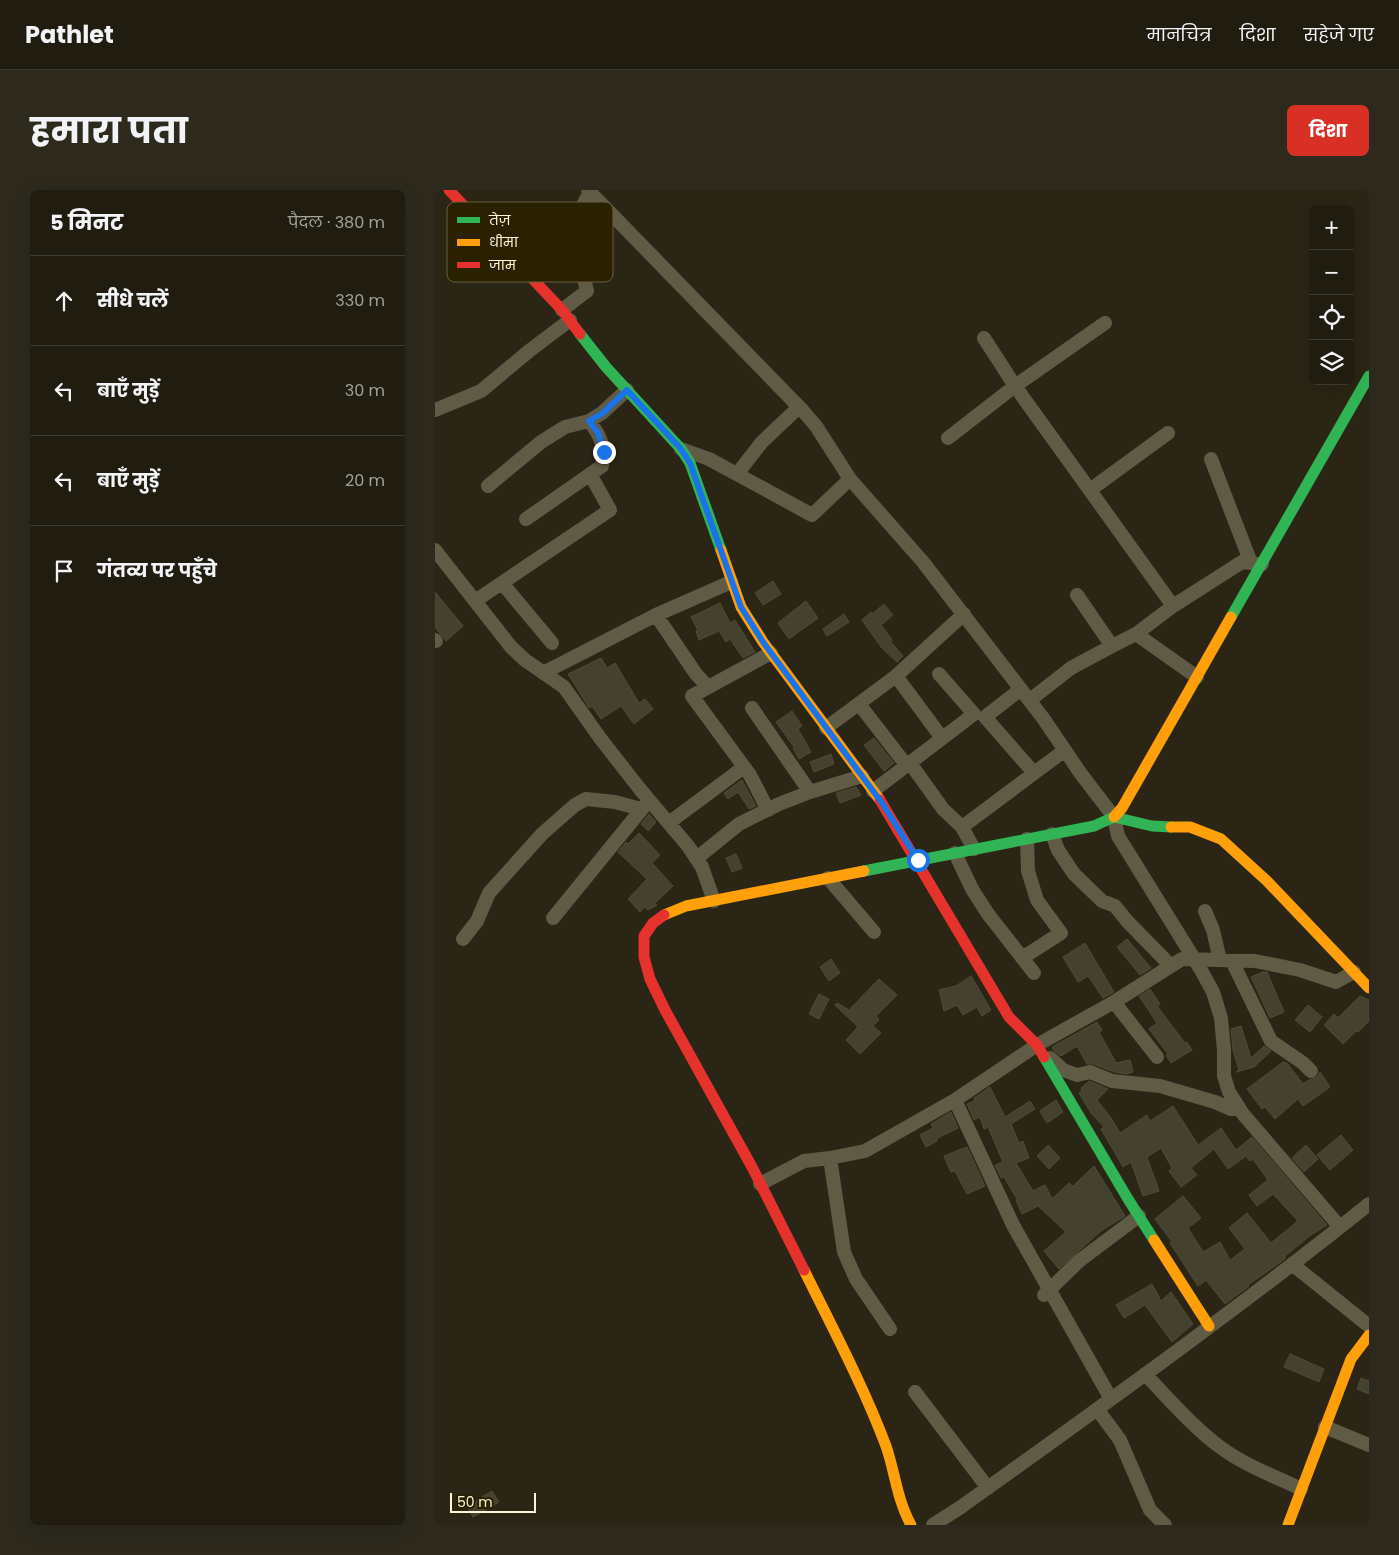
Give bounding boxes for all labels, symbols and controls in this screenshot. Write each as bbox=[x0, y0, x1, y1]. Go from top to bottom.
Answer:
text: Pathlet bbox=[25, 18, 114, 51]
text: मानचित्र bbox=[1147, 22, 1211, 47]
text: दिशा bbox=[1239, 22, 1276, 47]
text: सहेजे गए bbox=[1304, 22, 1374, 47]
button: दिशा bbox=[1287, 105, 1369, 156]
text: हमारा पता bbox=[30, 106, 188, 155]
legend bbox=[447, 202, 613, 282]
map controls bbox=[1309, 205, 1354, 385]
button: + bbox=[1309, 205, 1354, 250]
text: 5 मिनट bbox=[50, 208, 123, 237]
text: तेज़ bbox=[488, 210, 512, 230]
text: पैदल · 380 m bbox=[288, 211, 385, 234]
text: धीमा bbox=[489, 232, 519, 252]
button: − bbox=[1309, 250, 1354, 295]
text: जाम bbox=[488, 255, 517, 275]
icon: ahead bbox=[50, 287, 78, 315]
text: सीधे चलें bbox=[97, 287, 168, 314]
text: 330 m bbox=[335, 289, 385, 312]
button: locate bbox=[1309, 295, 1354, 340]
button: layers bbox=[1309, 340, 1354, 385]
icon: left bbox=[50, 377, 78, 405]
text: बाएँ मुड़ें bbox=[97, 377, 159, 404]
text: 30 m bbox=[345, 379, 385, 402]
route end bbox=[593, 441, 616, 464]
icon: left bbox=[50, 467, 78, 495]
text: बाएँ मुड़ें bbox=[97, 467, 159, 494]
text: 20 m bbox=[345, 469, 385, 492]
icon: arrive bbox=[50, 557, 78, 585]
text: गंतव्य पर पहुँचे bbox=[97, 557, 217, 584]
route start bbox=[907, 849, 930, 872]
scale bar bbox=[450, 1490, 536, 1513]
text: 50 m bbox=[457, 1492, 493, 1512]

